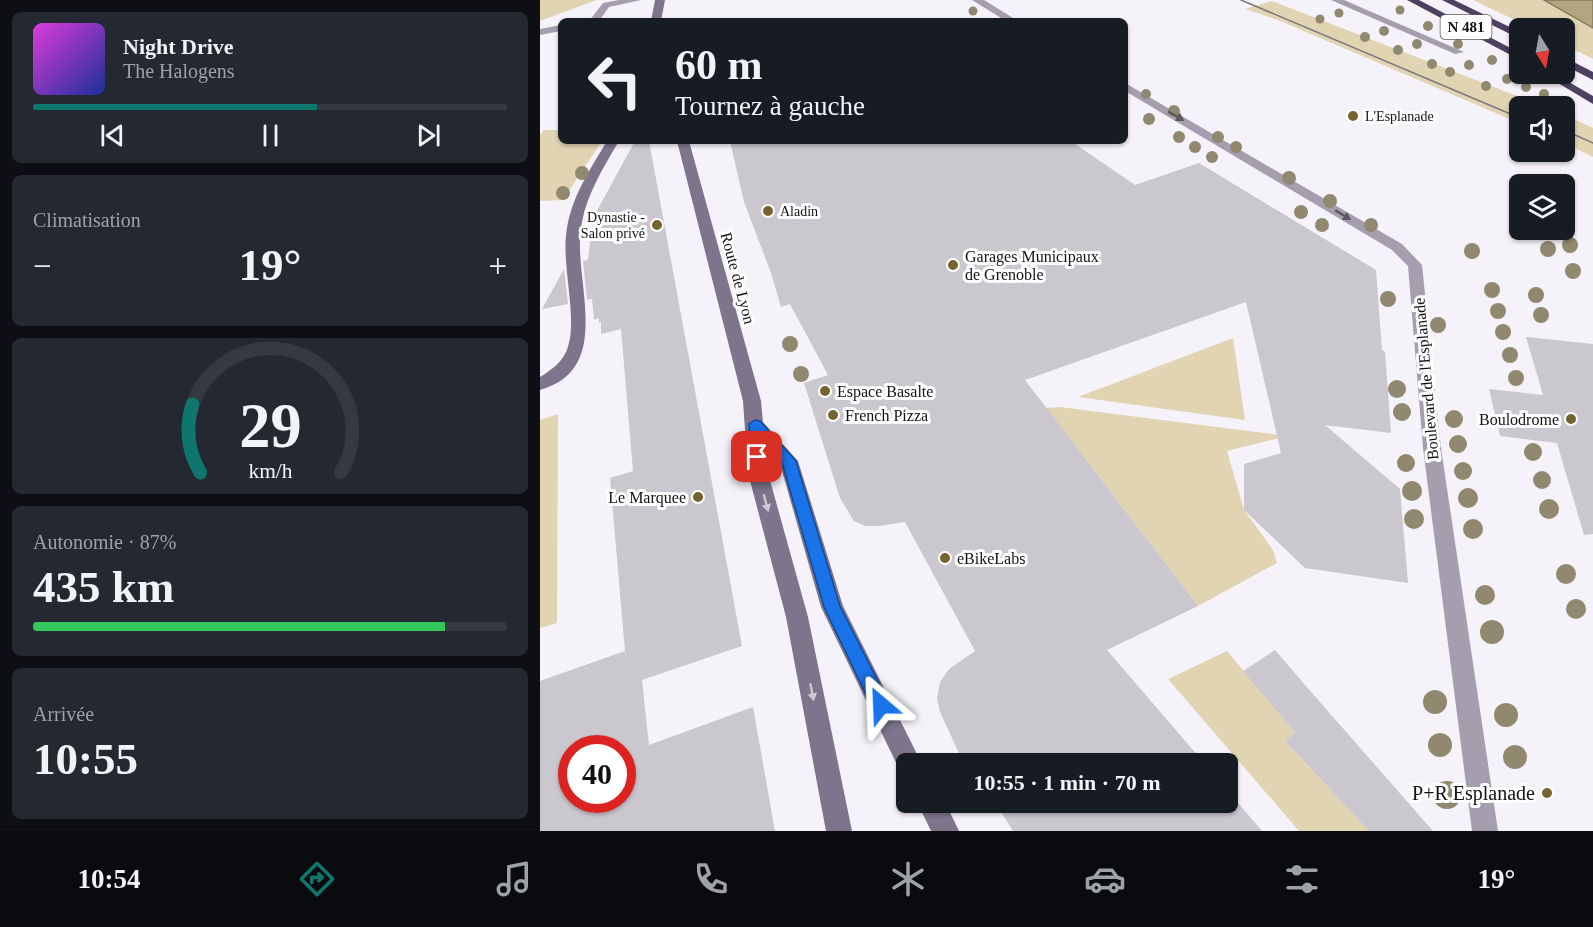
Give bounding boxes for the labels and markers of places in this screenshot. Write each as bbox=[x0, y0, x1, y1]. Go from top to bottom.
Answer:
marker: L'Esplanade bbox=[1346, 109, 1360, 123]
place label: L'Esplanade bbox=[1365, 109, 1434, 124]
marker: Aladin bbox=[761, 204, 775, 218]
place label: Aladin bbox=[780, 204, 818, 219]
place label: Dynastie - Salon privé bbox=[581, 210, 645, 241]
marker: Dynastie - Salon privé bbox=[650, 218, 664, 232]
place label: Garages Municipaux de Grenoble bbox=[965, 248, 1099, 283]
marker: Garages Municipaux de Grenoble bbox=[946, 258, 960, 272]
place label: Espace Basalte bbox=[837, 383, 933, 401]
marker: Espace Basalte bbox=[818, 384, 832, 398]
place label: French Pizza bbox=[845, 407, 928, 424]
marker: French Pizza bbox=[826, 408, 840, 422]
place label: Boulodrome bbox=[1479, 411, 1559, 428]
marker: Boulodrome bbox=[1564, 412, 1578, 426]
pin bbox=[731, 431, 782, 482]
place label: Le Marquee bbox=[608, 489, 686, 507]
marker: Le Marquee bbox=[691, 490, 705, 504]
place label: eBikeLabs bbox=[957, 550, 1025, 567]
marker: eBikeLabs bbox=[938, 551, 952, 565]
place label: P+R Esplanade bbox=[1412, 782, 1535, 805]
marker: P+R Esplanade bbox=[1540, 786, 1554, 800]

